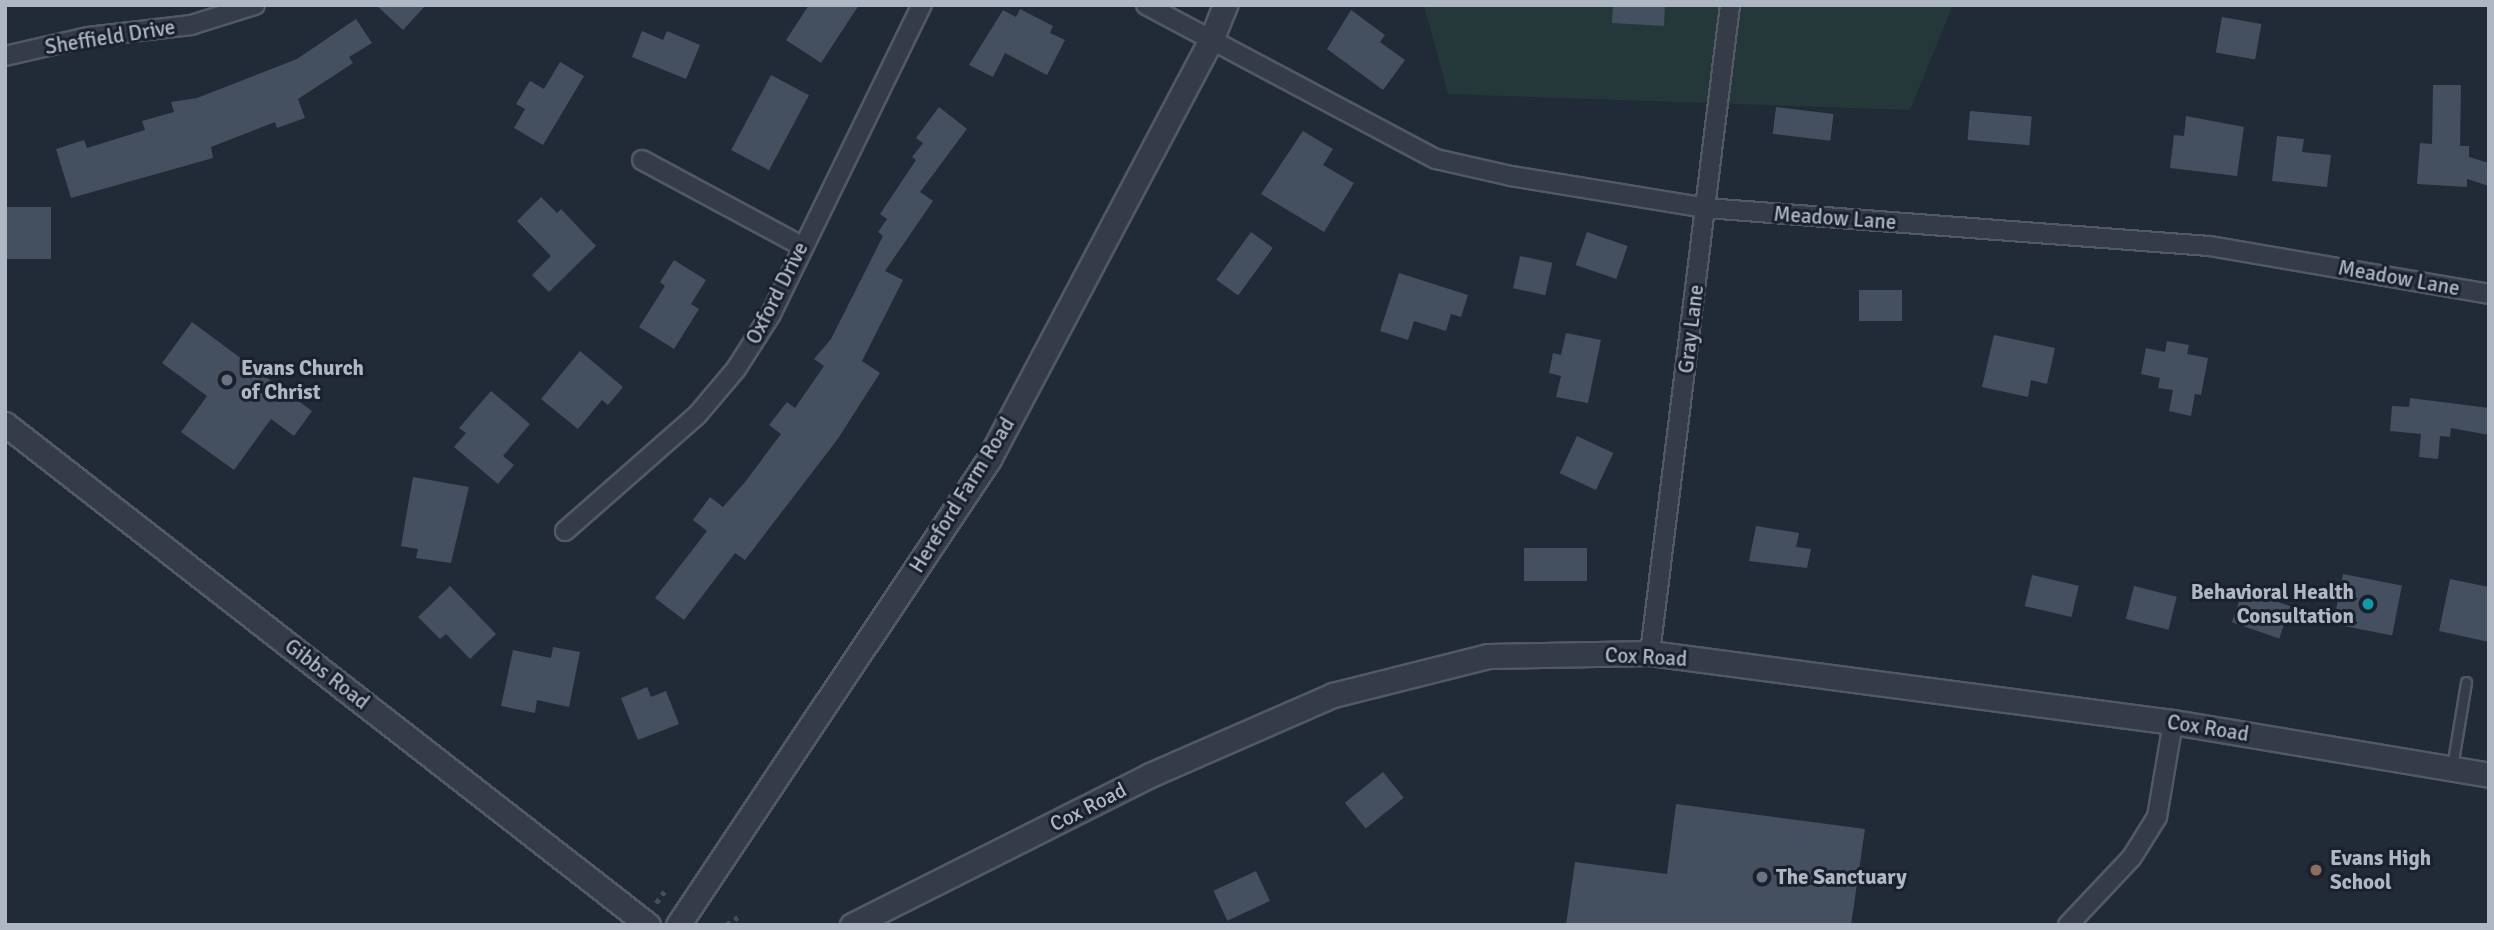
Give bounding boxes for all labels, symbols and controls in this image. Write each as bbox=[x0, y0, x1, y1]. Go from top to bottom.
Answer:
street label: Sheffield Drive bbox=[43, 14, 177, 60]
street label: Meadow Lane bbox=[1773, 201, 1897, 235]
street label: Oxford Drive bbox=[740, 238, 814, 348]
street label: Meadow Lane bbox=[2336, 255, 2462, 301]
street label: Gray Lane bbox=[1673, 283, 1709, 375]
place label: Evans Church of Christ bbox=[241, 355, 364, 405]
marker: Evans Church of Christ bbox=[219, 372, 235, 388]
street label: Hereford Farm Road bbox=[904, 413, 1020, 577]
place label: Behavioral Health Consultation bbox=[2191, 579, 2354, 629]
marker: Behavioral Health Consultation bbox=[2360, 596, 2376, 612]
street label: Gibbs Road bbox=[280, 633, 374, 715]
street label: Cox Road bbox=[1604, 642, 1688, 672]
street label: Cox Road bbox=[2165, 709, 2251, 747]
street label: Cox Road bbox=[1046, 777, 1130, 837]
place label: Evans High School bbox=[2330, 845, 2431, 895]
marker: Evans High School bbox=[2308, 862, 2324, 878]
place label: The Sanctuary bbox=[1776, 864, 1907, 890]
marker: The Sanctuary bbox=[1754, 869, 1770, 885]

